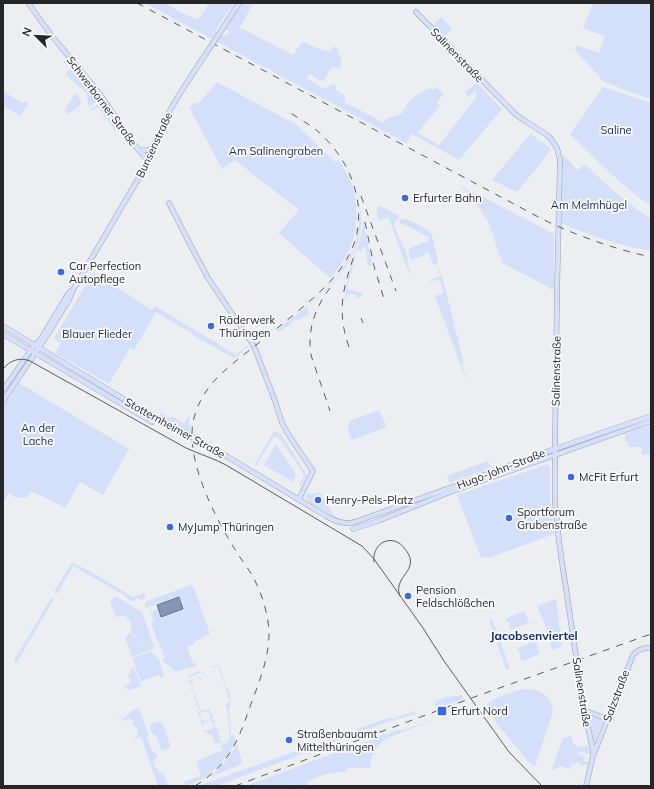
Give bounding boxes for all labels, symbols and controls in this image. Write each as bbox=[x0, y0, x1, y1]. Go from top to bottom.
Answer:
north arrow bbox=[16, 16, 56, 56]
text: N bbox=[19, 25, 35, 39]
street label: Salinenstraße bbox=[428, 25, 486, 85]
street label: Schwerborner Straße bbox=[64, 53, 140, 149]
street label: Bunsenstraße bbox=[133, 110, 175, 180]
park label: Saline bbox=[600, 123, 632, 137]
park label: Am Salinengraben bbox=[229, 144, 323, 158]
place label: Erfurter Bahn bbox=[413, 191, 482, 205]
marker: Erfurter Bahn bbox=[400, 193, 410, 203]
park label: Am Melmhügel bbox=[551, 198, 627, 212]
place label: Car Perfection Autopflege bbox=[69, 259, 141, 286]
marker: Car Perfection Autopflege bbox=[56, 267, 66, 277]
place label: Räderwerk Thüringen bbox=[219, 313, 276, 340]
marker: Räderwerk Thüringen bbox=[206, 321, 216, 331]
park label: Blauer Flieder bbox=[62, 327, 132, 341]
street label: Salinenstraße bbox=[548, 336, 564, 406]
street label: Stotternheimer Straße bbox=[122, 395, 228, 461]
park label: An der Lache bbox=[21, 421, 55, 448]
street label: Hugo-John-Straße bbox=[455, 446, 547, 492]
place label: McFit Erfurt bbox=[579, 470, 639, 484]
marker: McFit Erfurt bbox=[566, 472, 576, 482]
place label: Henry-Pels-Platz bbox=[326, 493, 413, 507]
marker: Henry-Pels-Platz bbox=[313, 495, 323, 505]
place label: Sportforum Grubenstraße bbox=[517, 505, 587, 532]
marker: Sportforum Grubenstraße bbox=[504, 513, 514, 523]
place label: MyJump Thüringen bbox=[178, 520, 274, 534]
marker: MyJump Thüringen bbox=[165, 522, 175, 532]
place label: Pension Feldschlößchen bbox=[416, 583, 495, 610]
marker: Pension Feldschlößchen bbox=[403, 591, 413, 601]
district label: Jacobsenviertel bbox=[490, 628, 578, 643]
street label: Salinenstraße bbox=[570, 656, 594, 728]
street label: Salzstraße bbox=[600, 668, 632, 724]
place label: Erfurt Nord bbox=[451, 704, 508, 718]
marker: Erfurt Nord bbox=[436, 705, 448, 717]
place label: Straßenbauamt Mittelthüringen bbox=[297, 727, 377, 754]
marker: Straßenbauamt Mittelthüringen bbox=[284, 735, 294, 745]

